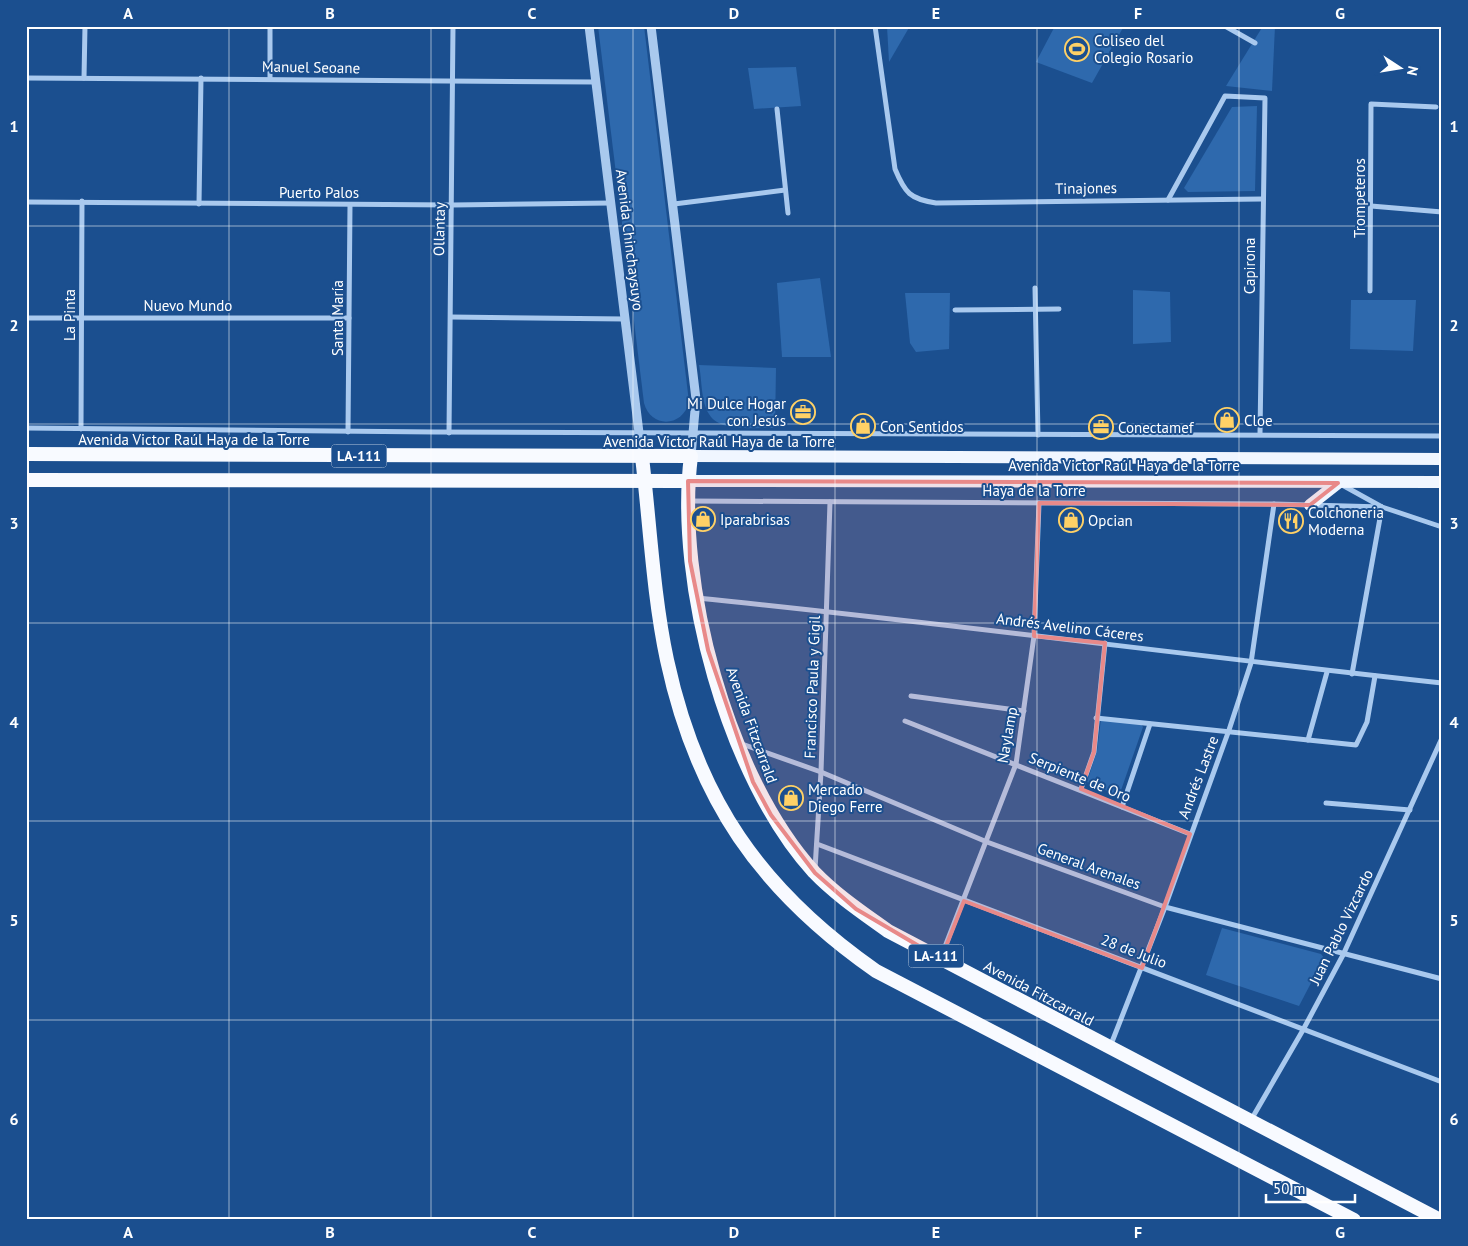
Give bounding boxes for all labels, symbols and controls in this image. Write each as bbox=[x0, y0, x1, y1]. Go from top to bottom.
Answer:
text: A bbox=[123, 3, 133, 23]
text: B bbox=[325, 3, 335, 23]
text: C bbox=[528, 3, 537, 23]
text: D bbox=[729, 3, 739, 23]
text: E bbox=[932, 3, 940, 23]
text: F bbox=[1134, 3, 1142, 23]
text: G bbox=[1335, 3, 1345, 23]
place label: Coliseo del Colegio Rosario bbox=[1094, 31, 1193, 67]
sports icon: Coliseo del Colegio Rosario bbox=[1064, 36, 1090, 62]
north arrow bbox=[1376, 42, 1426, 92]
street label: Manuel Seoane bbox=[262, 57, 360, 77]
text: N bbox=[1403, 64, 1422, 77]
text: 1 bbox=[9, 116, 19, 136]
text: 1 bbox=[1449, 116, 1459, 136]
street label: Trompeteros bbox=[1350, 158, 1369, 238]
street label: Avenida Chinchaysuyo bbox=[612, 168, 648, 312]
street label: Tinajones bbox=[1055, 178, 1117, 198]
street label: Puerto Palos bbox=[279, 183, 359, 202]
street label: Ollantay bbox=[429, 202, 449, 256]
street label: Capirona bbox=[1240, 238, 1259, 294]
street label: Santa María bbox=[328, 280, 347, 356]
street label: La Pinta bbox=[60, 289, 79, 341]
street label: Nuevo Mundo bbox=[144, 296, 232, 315]
text: 2 bbox=[9, 315, 19, 335]
text: 2 bbox=[1449, 315, 1459, 335]
place label: Mi Dulce Hogar con Jesús bbox=[687, 394, 786, 430]
office icon: Mi Dulce Hogar con Jesús bbox=[790, 399, 816, 425]
shop icon: Cloe bbox=[1214, 407, 1240, 433]
place label: Cloe bbox=[1244, 411, 1273, 430]
shop icon: Con Sentidos bbox=[850, 413, 876, 439]
office icon: Conectamef bbox=[1088, 414, 1114, 440]
place label: Con Sentidos bbox=[880, 417, 964, 436]
place label: Conectamef bbox=[1118, 418, 1195, 437]
street label: Avenida Victor Raúl Haya de la Torre bbox=[78, 430, 310, 449]
street label: Avenida Victor Raúl Haya de la Torre bbox=[603, 432, 835, 451]
road number: LA-111 bbox=[332, 444, 386, 468]
street label: Avenida Victor Raúl Haya de la Torre bbox=[1008, 456, 1240, 475]
street label: Haya de la Torre bbox=[982, 481, 1086, 500]
place label: Colchoneria Moderna bbox=[1308, 503, 1384, 539]
shop icon: Iparabrisas bbox=[690, 506, 716, 532]
shop icon: Opcian bbox=[1058, 507, 1084, 533]
restaurant icon: Colchoneria Moderna bbox=[1278, 508, 1304, 534]
place label: Iparabrisas bbox=[720, 510, 790, 529]
place label: Opcian bbox=[1088, 511, 1133, 530]
text: 3 bbox=[9, 513, 19, 533]
text: 3 bbox=[1449, 513, 1459, 533]
street label: Andrés Avelino Cáceres bbox=[995, 609, 1145, 645]
street label: Francisco Paula y Gigil bbox=[800, 615, 824, 759]
street label: Avenida Fitzcarrald bbox=[722, 664, 782, 786]
street label: Naylamp bbox=[993, 705, 1021, 765]
text: 4 bbox=[9, 712, 19, 732]
text: 4 bbox=[1449, 712, 1459, 732]
street label: Andrés Lastre bbox=[1174, 733, 1222, 821]
street label: Serpiente de Oro bbox=[1026, 748, 1134, 806]
place label: Mercado Diego Ferre bbox=[808, 780, 883, 816]
shop icon: Mercado Diego Ferre bbox=[778, 785, 804, 811]
street label: General Arenales bbox=[1035, 839, 1143, 893]
street label: Juan Pablo Vizcardo bbox=[1304, 866, 1377, 989]
text: 5 bbox=[9, 910, 19, 930]
text: 5 bbox=[1449, 910, 1459, 930]
street label: 28 de Julio bbox=[1098, 930, 1170, 972]
road number: LA-111 bbox=[908, 944, 964, 968]
street label: Avenida Fitzcarrald bbox=[981, 956, 1097, 1030]
text: 6 bbox=[9, 1109, 19, 1129]
text: 6 bbox=[1449, 1109, 1459, 1129]
scale bar bbox=[1266, 1171, 1354, 1203]
text: 50 m bbox=[1273, 1179, 1306, 1198]
text: A bbox=[123, 1222, 133, 1242]
text: B bbox=[325, 1222, 335, 1242]
text: C bbox=[528, 1222, 537, 1242]
text: D bbox=[729, 1222, 739, 1242]
text: E bbox=[932, 1222, 940, 1242]
text: F bbox=[1134, 1222, 1142, 1242]
text: G bbox=[1335, 1222, 1345, 1242]

